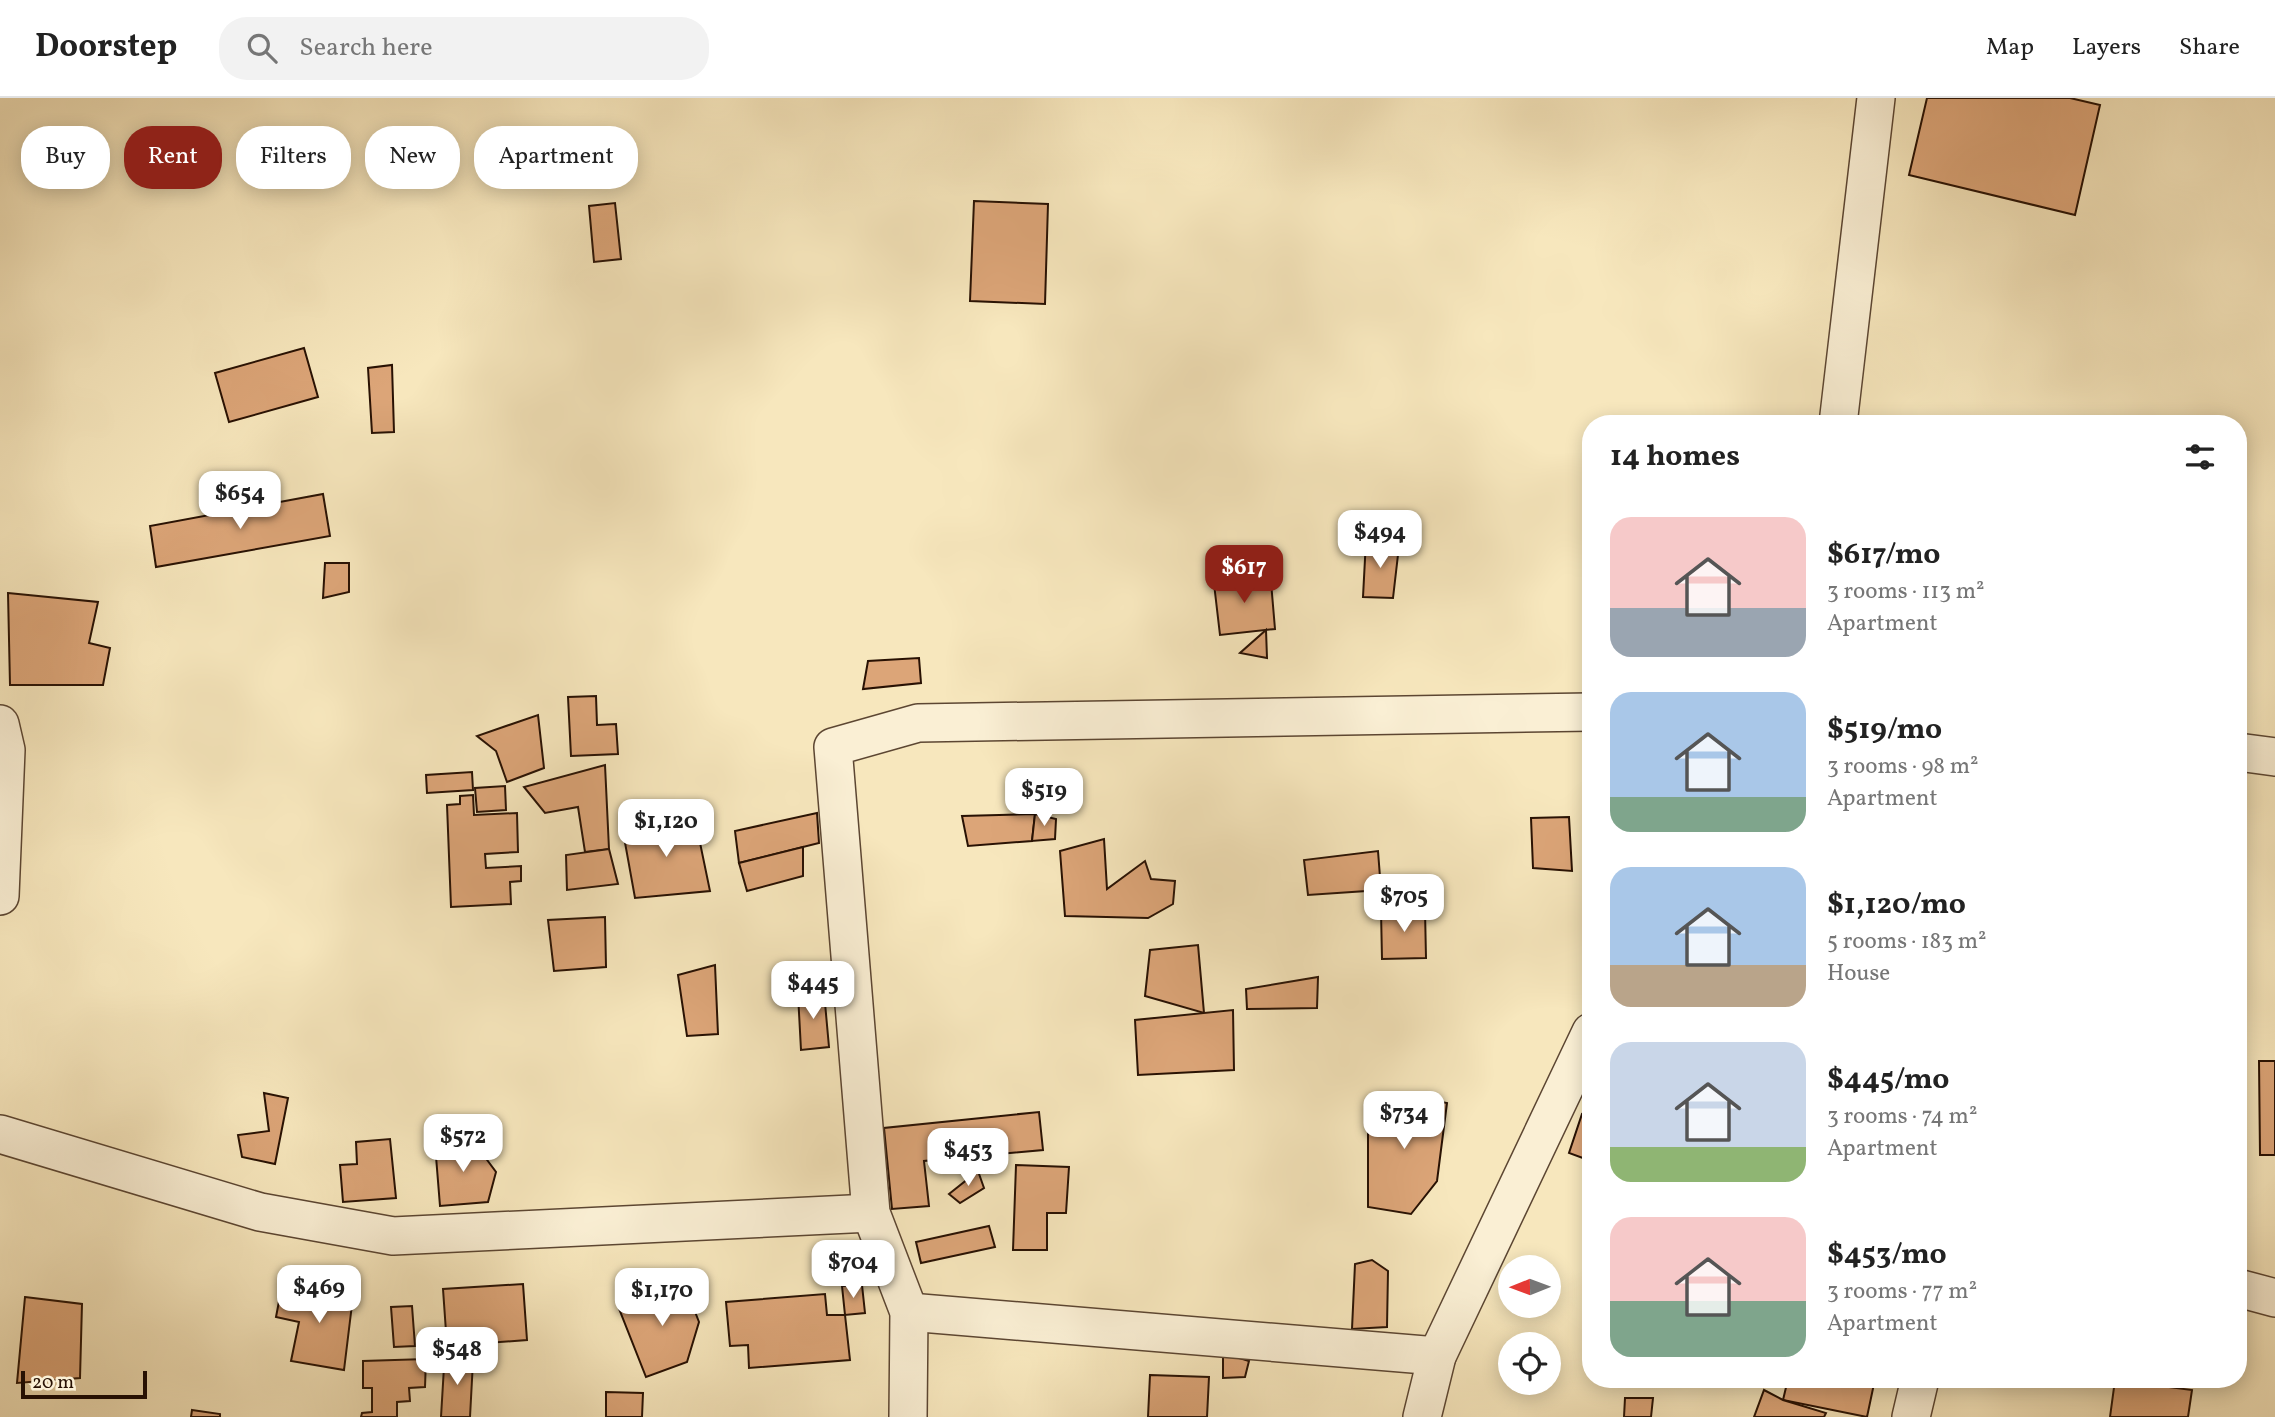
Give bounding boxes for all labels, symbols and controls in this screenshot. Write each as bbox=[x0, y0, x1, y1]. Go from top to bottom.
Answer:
search box bbox=[219, 17, 709, 80]
text: Doorstep bbox=[35, 25, 177, 71]
icon: search bbox=[243, 29, 281, 67]
text: Search here bbox=[299, 30, 433, 66]
text: Map bbox=[1986, 31, 2034, 65]
text: Layers bbox=[2072, 31, 2141, 65]
text: Share bbox=[2179, 31, 2240, 65]
chip: Buy bbox=[21, 126, 110, 189]
chip: Rent bbox=[124, 126, 222, 189]
chip: Filters bbox=[236, 126, 351, 189]
chip: New bbox=[365, 126, 460, 189]
chip: Apartment bbox=[474, 126, 638, 189]
text: 14 homes bbox=[1610, 436, 1740, 478]
icon: filters bbox=[2181, 438, 2219, 476]
pin: $654 bbox=[199, 472, 281, 531]
text: $654 bbox=[215, 478, 265, 510]
pin: $494 bbox=[1339, 510, 1421, 570]
text: $494 bbox=[1354, 517, 1406, 549]
text: $617/mo bbox=[1827, 534, 1941, 576]
icon: home bbox=[1666, 545, 1750, 629]
pin: $617 bbox=[1203, 546, 1285, 605]
text: $617 bbox=[1221, 552, 1267, 584]
text: 3 rooms · 113 m² bbox=[1827, 576, 1985, 608]
text: Apartment bbox=[1827, 608, 1938, 640]
text: $519/mo bbox=[1827, 709, 1942, 751]
icon: home bbox=[1666, 720, 1750, 804]
text: 3 rooms · 98 m² bbox=[1827, 751, 1979, 783]
pin: $519 bbox=[1003, 768, 1085, 828]
text: $519 bbox=[1021, 775, 1067, 807]
text: Apartment bbox=[1827, 783, 1938, 815]
pin: $1,120 bbox=[609, 800, 723, 859]
text: $1,120 bbox=[634, 806, 698, 838]
pin: $705 bbox=[1363, 874, 1445, 934]
text: $705 bbox=[1380, 881, 1428, 913]
text: $1,120/mo bbox=[1827, 884, 1966, 926]
icon: home bbox=[1666, 895, 1750, 979]
text: 5 rooms · 183 m² bbox=[1827, 926, 1987, 958]
text: House bbox=[1827, 958, 1890, 990]
pin: $445 bbox=[772, 962, 854, 1021]
text: $445 bbox=[787, 968, 839, 1000]
text: $445/mo bbox=[1827, 1059, 1950, 1101]
icon: home bbox=[1666, 1070, 1750, 1154]
pin: $734 bbox=[1363, 1091, 1445, 1151]
text: $734 bbox=[1379, 1098, 1429, 1130]
text: 3 rooms · 74 m² bbox=[1827, 1101, 1977, 1133]
pin: $572 bbox=[422, 1114, 504, 1174]
text: $572 bbox=[440, 1121, 486, 1153]
pin: $453 bbox=[927, 1128, 1009, 1188]
text: Apartment bbox=[1827, 1133, 1938, 1165]
text: $453 bbox=[943, 1135, 993, 1167]
text: $453/mo bbox=[1827, 1234, 1947, 1276]
pin: $704 bbox=[812, 1240, 894, 1300]
icon: home bbox=[1666, 1245, 1750, 1329]
text: $704 bbox=[828, 1247, 878, 1279]
north arrow bbox=[1498, 1255, 1561, 1318]
map controls bbox=[1498, 1255, 1561, 1395]
pin: $469 bbox=[278, 1266, 360, 1325]
pin: $1,170 bbox=[605, 1268, 719, 1328]
text: $469 bbox=[293, 1272, 345, 1304]
text: $1,170 bbox=[631, 1275, 693, 1307]
text: 3 rooms · 77 m² bbox=[1827, 1276, 1977, 1308]
text: Apartment bbox=[1827, 1308, 1938, 1340]
pin: $548 bbox=[416, 1328, 498, 1387]
button: locate bbox=[1498, 1332, 1561, 1395]
text: $548 bbox=[432, 1334, 482, 1366]
scale bar bbox=[21, 1368, 147, 1400]
text: 20 m bbox=[32, 1370, 74, 1396]

